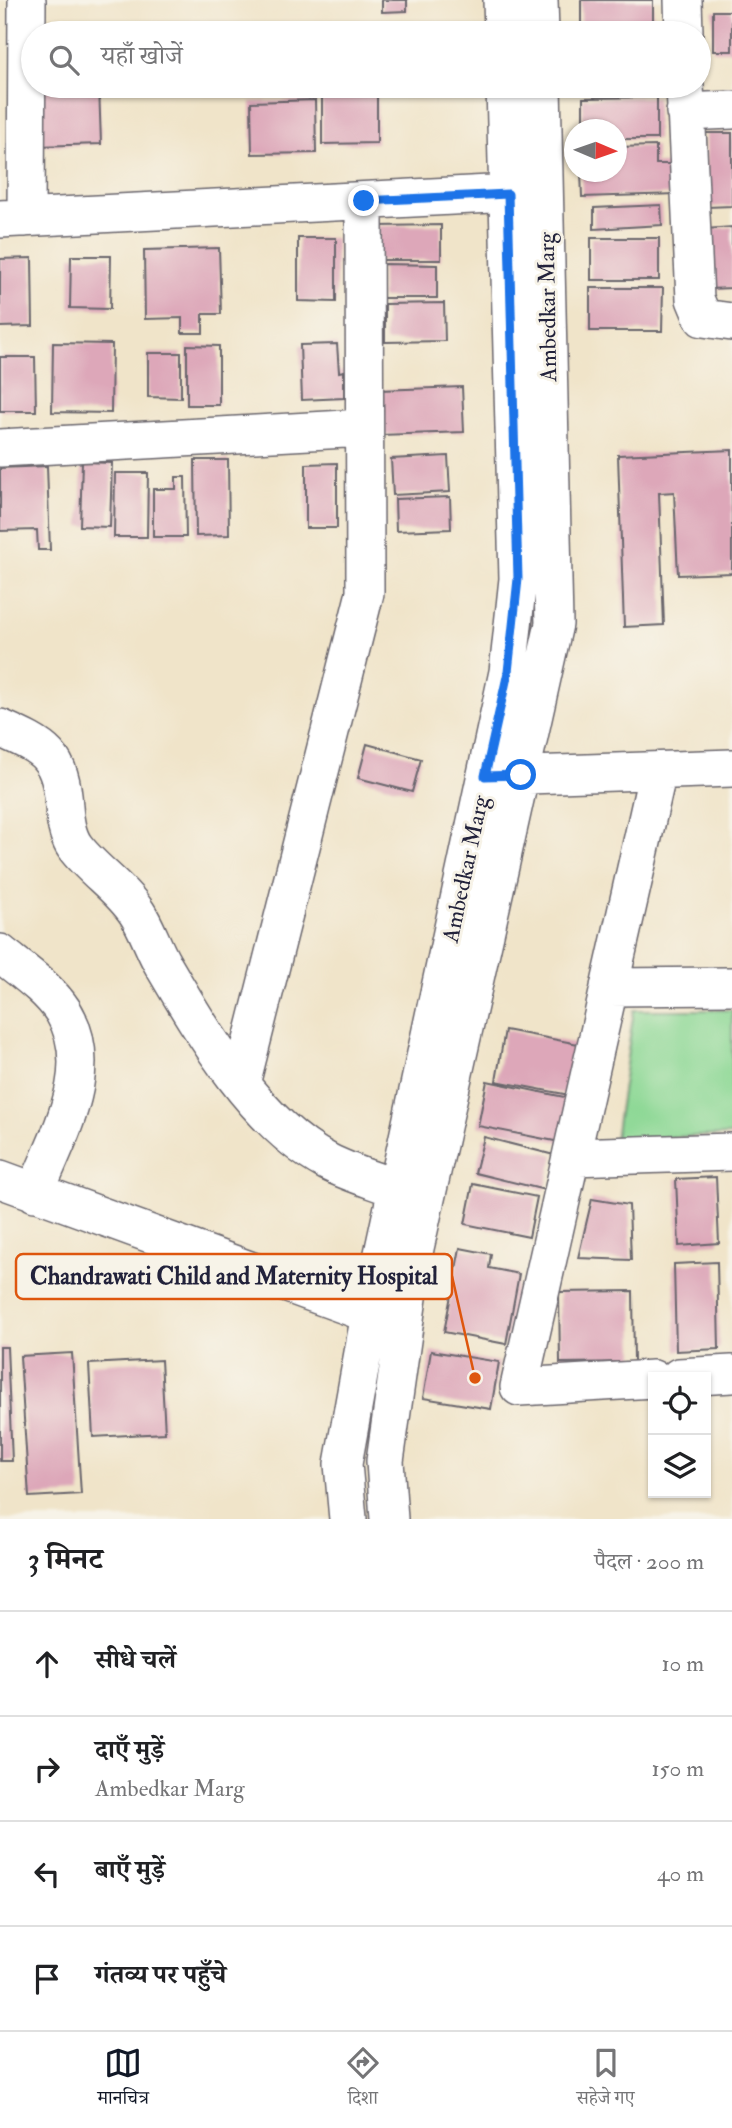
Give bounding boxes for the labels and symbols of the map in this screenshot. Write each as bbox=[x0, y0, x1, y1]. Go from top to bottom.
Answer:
north arrow bbox=[564, 119, 627, 182]
route end bbox=[348, 185, 379, 216]
street label: Ambedkar Marg bbox=[532, 231, 563, 383]
route start bbox=[505, 759, 536, 790]
street label: Ambedkar Marg bbox=[436, 792, 495, 946]
callout: Chandrawati Child and Maternity Hospital bbox=[16, 1254, 452, 1299]
text: Chandrawati Child and Maternity Hospital bbox=[30, 1261, 439, 1292]

